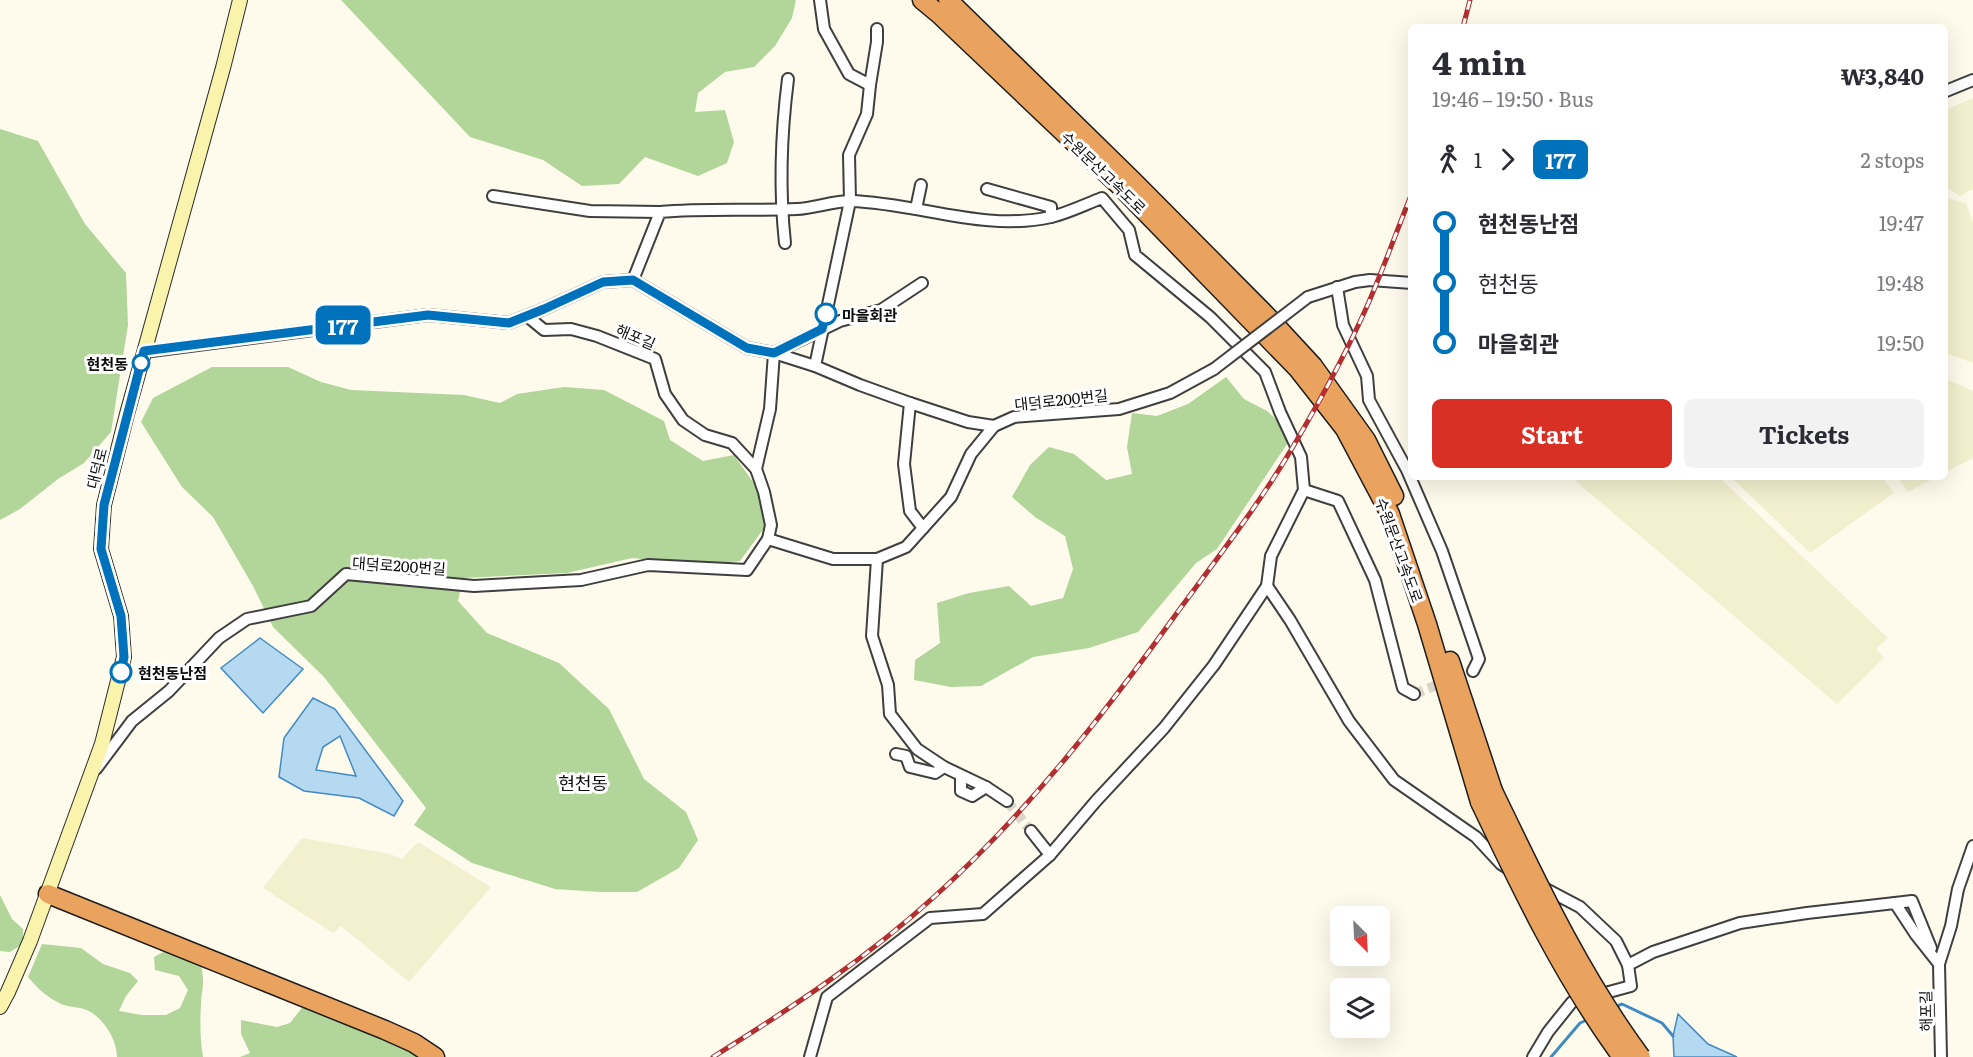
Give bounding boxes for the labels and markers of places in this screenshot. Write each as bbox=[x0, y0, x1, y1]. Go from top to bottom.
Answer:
marker: 마을회관 bbox=[815, 303, 837, 325]
place label: 마을회관 bbox=[842, 303, 897, 326]
place label: 현천동 bbox=[87, 352, 128, 375]
marker: 현천동 bbox=[132, 354, 150, 372]
marker: 현천동난점 bbox=[110, 661, 132, 683]
place label: 현천동난점 bbox=[138, 661, 207, 684]

